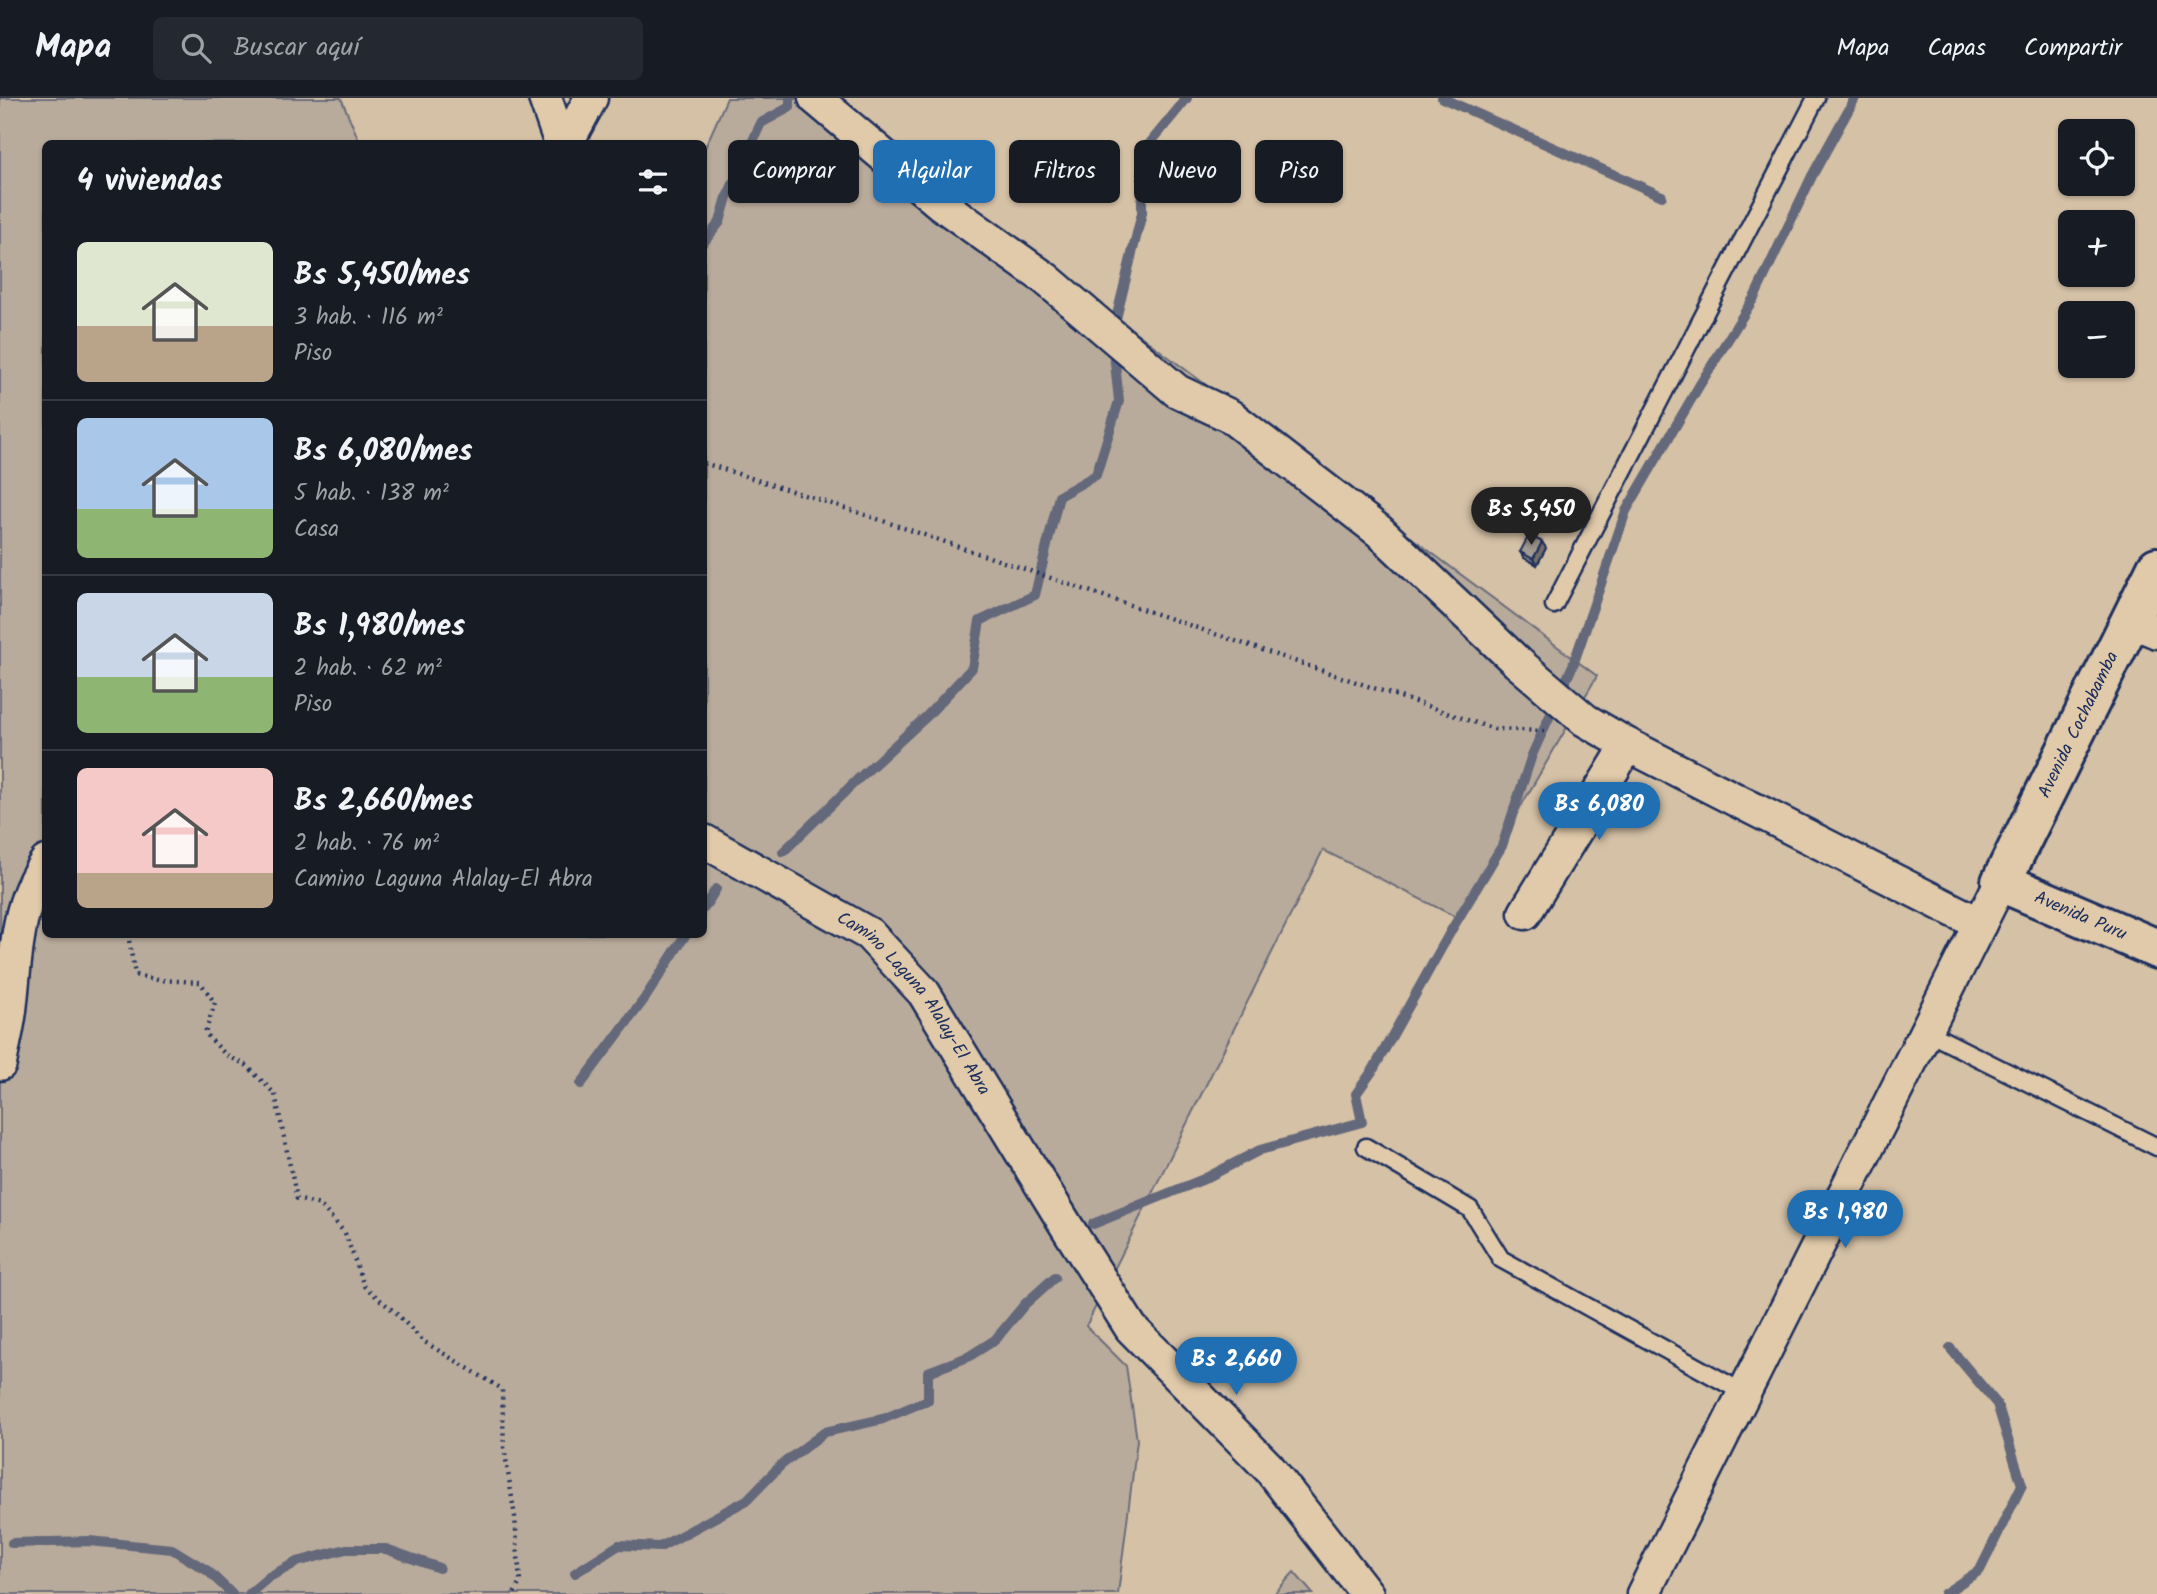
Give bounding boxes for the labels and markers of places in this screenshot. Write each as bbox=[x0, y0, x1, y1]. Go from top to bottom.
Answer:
pin: Bs 5,450 bbox=[1459, 488, 1603, 547]
pin: Bs 6,080 bbox=[1527, 782, 1671, 842]
pin: Bs 1,980 bbox=[1773, 1190, 1917, 1250]
pin: Bs 2,660 bbox=[1164, 1338, 1308, 1397]

